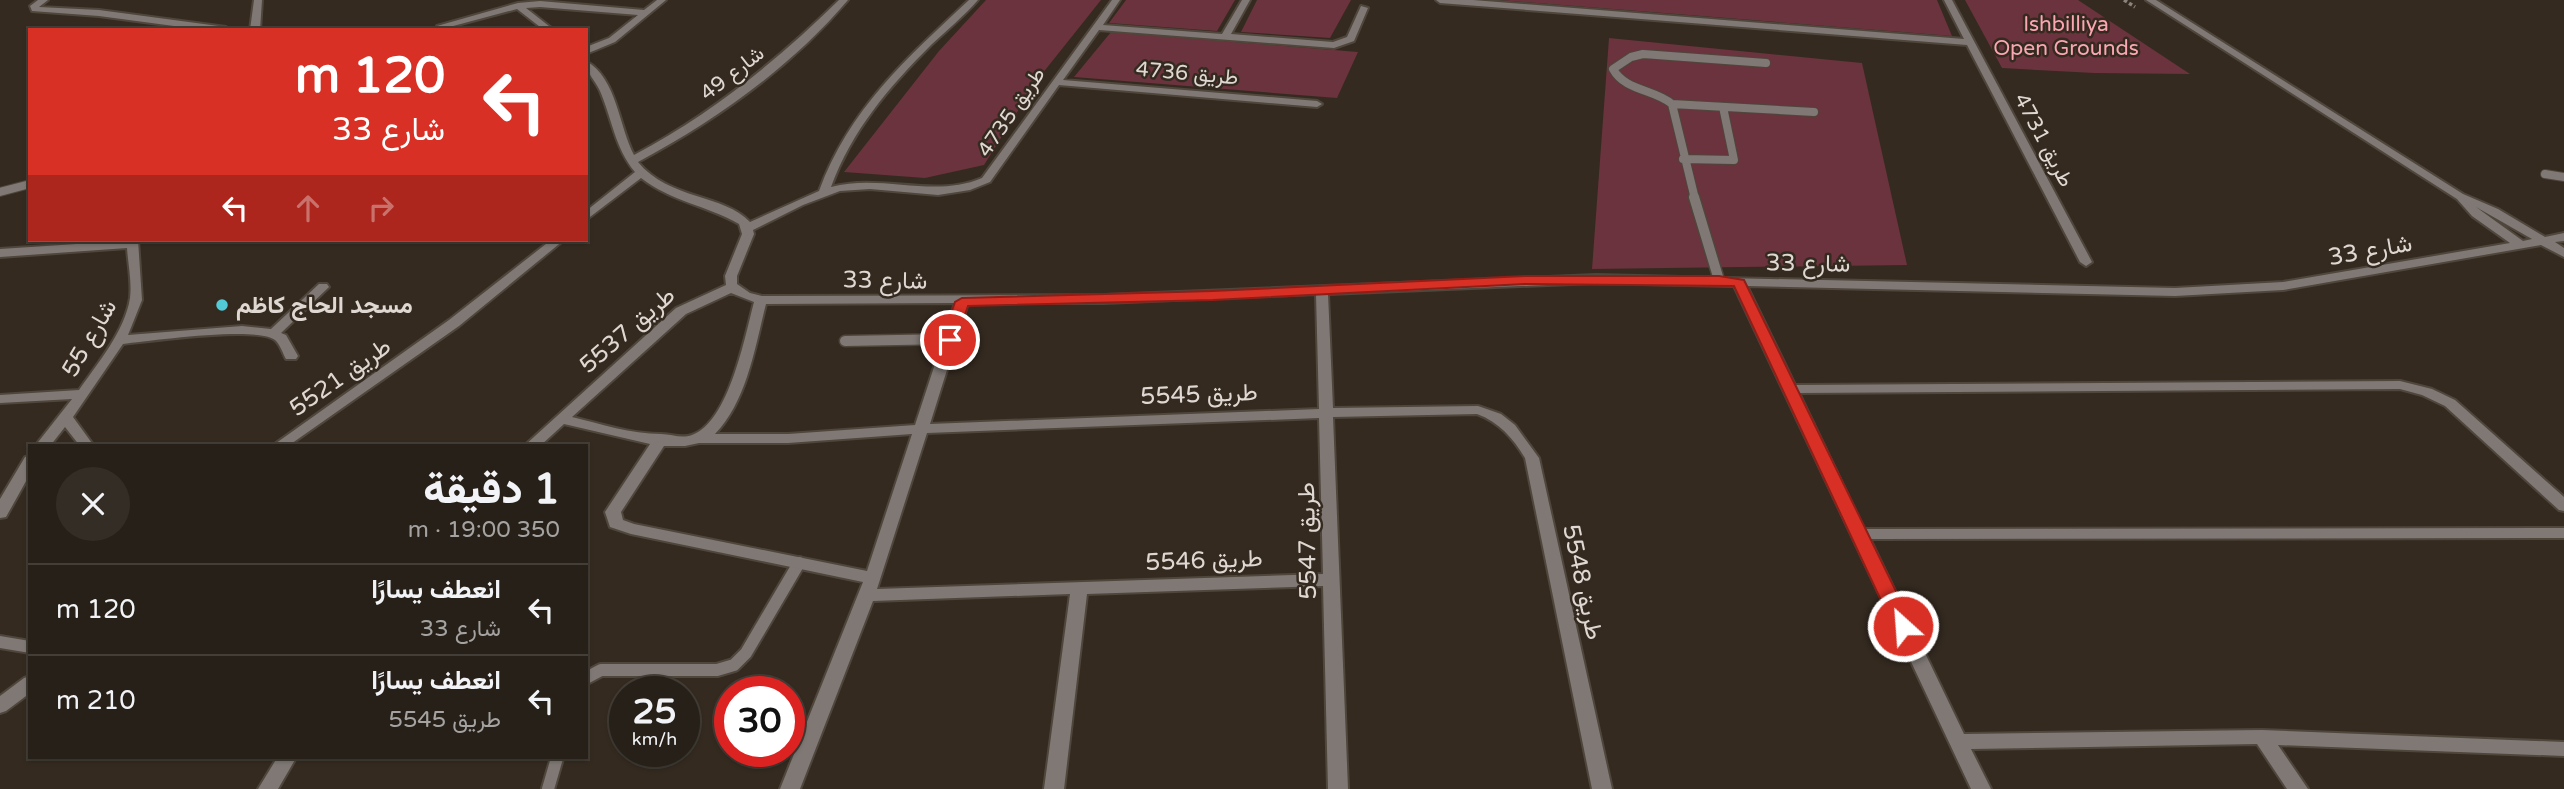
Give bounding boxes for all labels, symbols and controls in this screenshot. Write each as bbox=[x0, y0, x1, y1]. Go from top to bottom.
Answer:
park label: Ishbilliya Open Grounds bbox=[1993, 12, 2139, 61]
street label: شارع 49 bbox=[695, 41, 770, 107]
text: 120 m bbox=[295, 47, 445, 106]
icon: left bbox=[469, 56, 560, 147]
street label: طريق 4736 bbox=[1135, 57, 1239, 90]
street label: طريق 4735 bbox=[972, 63, 1051, 162]
street label: طريق 4731 bbox=[2008, 89, 2079, 191]
text: شارع 33 bbox=[332, 111, 445, 149]
icon: left bbox=[216, 189, 254, 227]
icon: ahead bbox=[289, 189, 327, 227]
icon: right bbox=[362, 189, 400, 227]
street label: شارع 33 bbox=[2326, 229, 2414, 273]
street label: شارع 33 bbox=[1765, 248, 1851, 280]
street label: شارع 33 bbox=[842, 265, 928, 297]
street label: طريق 5537 bbox=[574, 281, 681, 380]
place label: مسجد الحاج كاظم bbox=[236, 291, 413, 321]
street label: شارع 55 bbox=[56, 294, 124, 383]
marker: مسجد الحاج كاظم bbox=[214, 297, 230, 313]
pin bbox=[920, 310, 980, 370]
icon: arrive bbox=[931, 321, 969, 359]
street label: طريق 5521 bbox=[284, 332, 397, 423]
street label: طريق 5545 bbox=[1140, 378, 1258, 411]
text: 1 دقيقة bbox=[423, 464, 560, 515]
button: close bbox=[56, 467, 130, 541]
street label: طريق 5547 bbox=[1292, 482, 1323, 600]
text: 350 m · 19:00 bbox=[408, 516, 560, 544]
street label: طريق 5548 bbox=[1556, 522, 1609, 643]
street label: طريق 5546 bbox=[1145, 544, 1263, 577]
text: انعطف يسارًا bbox=[371, 574, 501, 605]
position arrow bbox=[1866, 589, 1940, 663]
icon: left bbox=[522, 591, 560, 629]
text: 120 m bbox=[56, 594, 136, 625]
text: شارع 33 bbox=[420, 615, 501, 643]
text: انعطف يسارًا bbox=[371, 665, 501, 696]
speed limit sign: 30 bbox=[714, 676, 805, 767]
icon: left bbox=[522, 682, 560, 720]
text: 210 m bbox=[56, 685, 136, 716]
text: 25 bbox=[633, 691, 676, 733]
text: طريق 5545 bbox=[388, 706, 501, 734]
text: km/h bbox=[632, 728, 677, 750]

